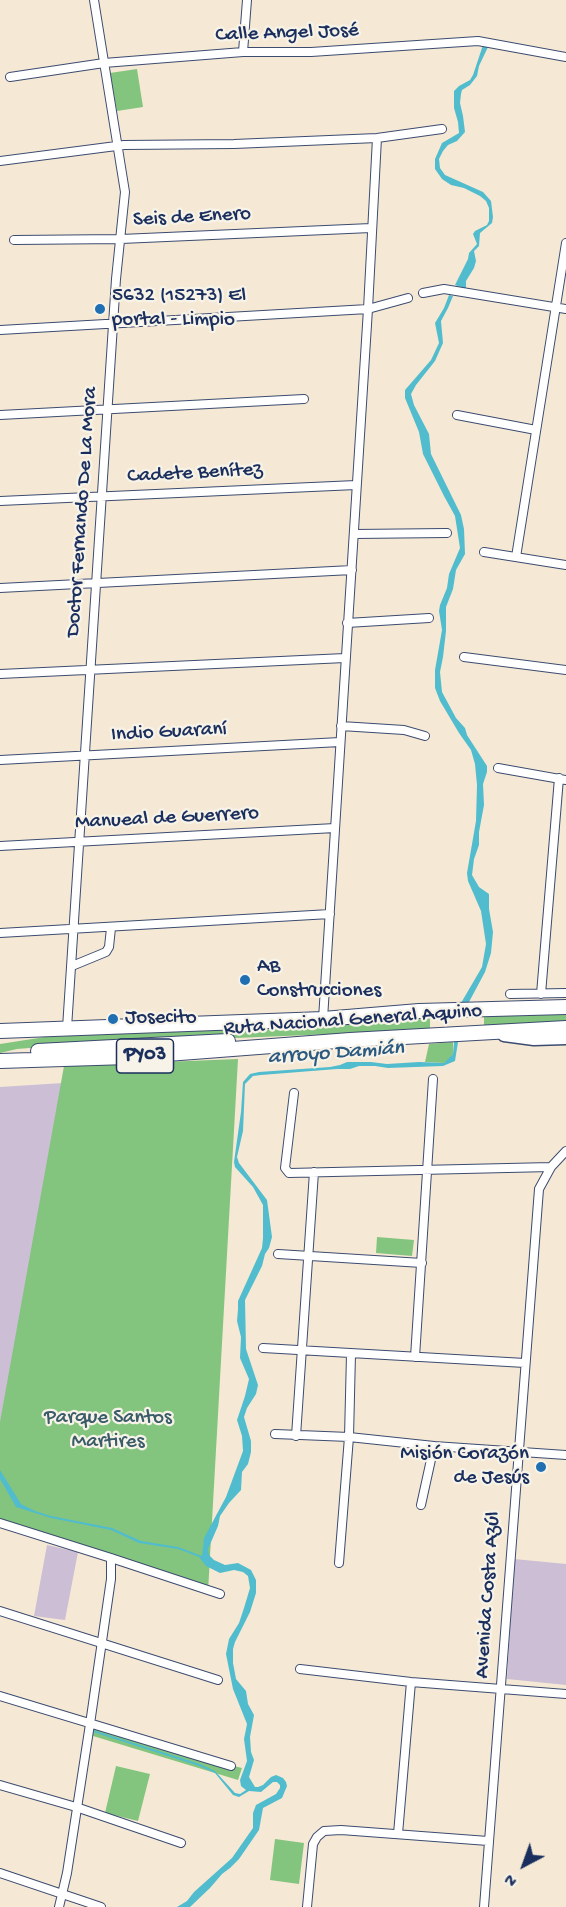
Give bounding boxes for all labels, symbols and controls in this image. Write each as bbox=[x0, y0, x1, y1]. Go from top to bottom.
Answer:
street label: Calle Angel José bbox=[215, 19, 359, 49]
street label: Seis de Enero bbox=[132, 202, 252, 234]
place label: 5632 (15273) El portal - Limpio bbox=[112, 284, 246, 334]
marker: 5632 (15273) El portal - Limpio bbox=[93, 302, 107, 316]
street label: Doctor Fernando De La Mora bbox=[62, 386, 104, 638]
street label: Cadete Benítez bbox=[127, 458, 263, 490]
street label: Indio Guaraní bbox=[110, 717, 228, 749]
street label: Manueal de Guerrero bbox=[74, 802, 260, 836]
place label: AB Construcciones bbox=[257, 955, 381, 1005]
marker: AB Construcciones bbox=[238, 973, 252, 987]
street label: Ruta Nacional General Aquino bbox=[223, 999, 483, 1043]
place label: Josecito bbox=[125, 1006, 197, 1032]
marker: Josecito bbox=[106, 1012, 120, 1026]
water label: arroyo Damián bbox=[267, 1036, 405, 1072]
road number: PY03 bbox=[116, 1039, 174, 1073]
park label: Parque Santos Martires bbox=[44, 1406, 172, 1456]
place label: Misión Corazón de Jesús bbox=[400, 1442, 529, 1492]
marker: Misión Corazón de Jesús bbox=[534, 1460, 548, 1474]
street label: Avenida Costa Azúl bbox=[471, 1511, 507, 1679]
north arrow bbox=[494, 1835, 554, 1895]
text: N bbox=[502, 1868, 522, 1890]

